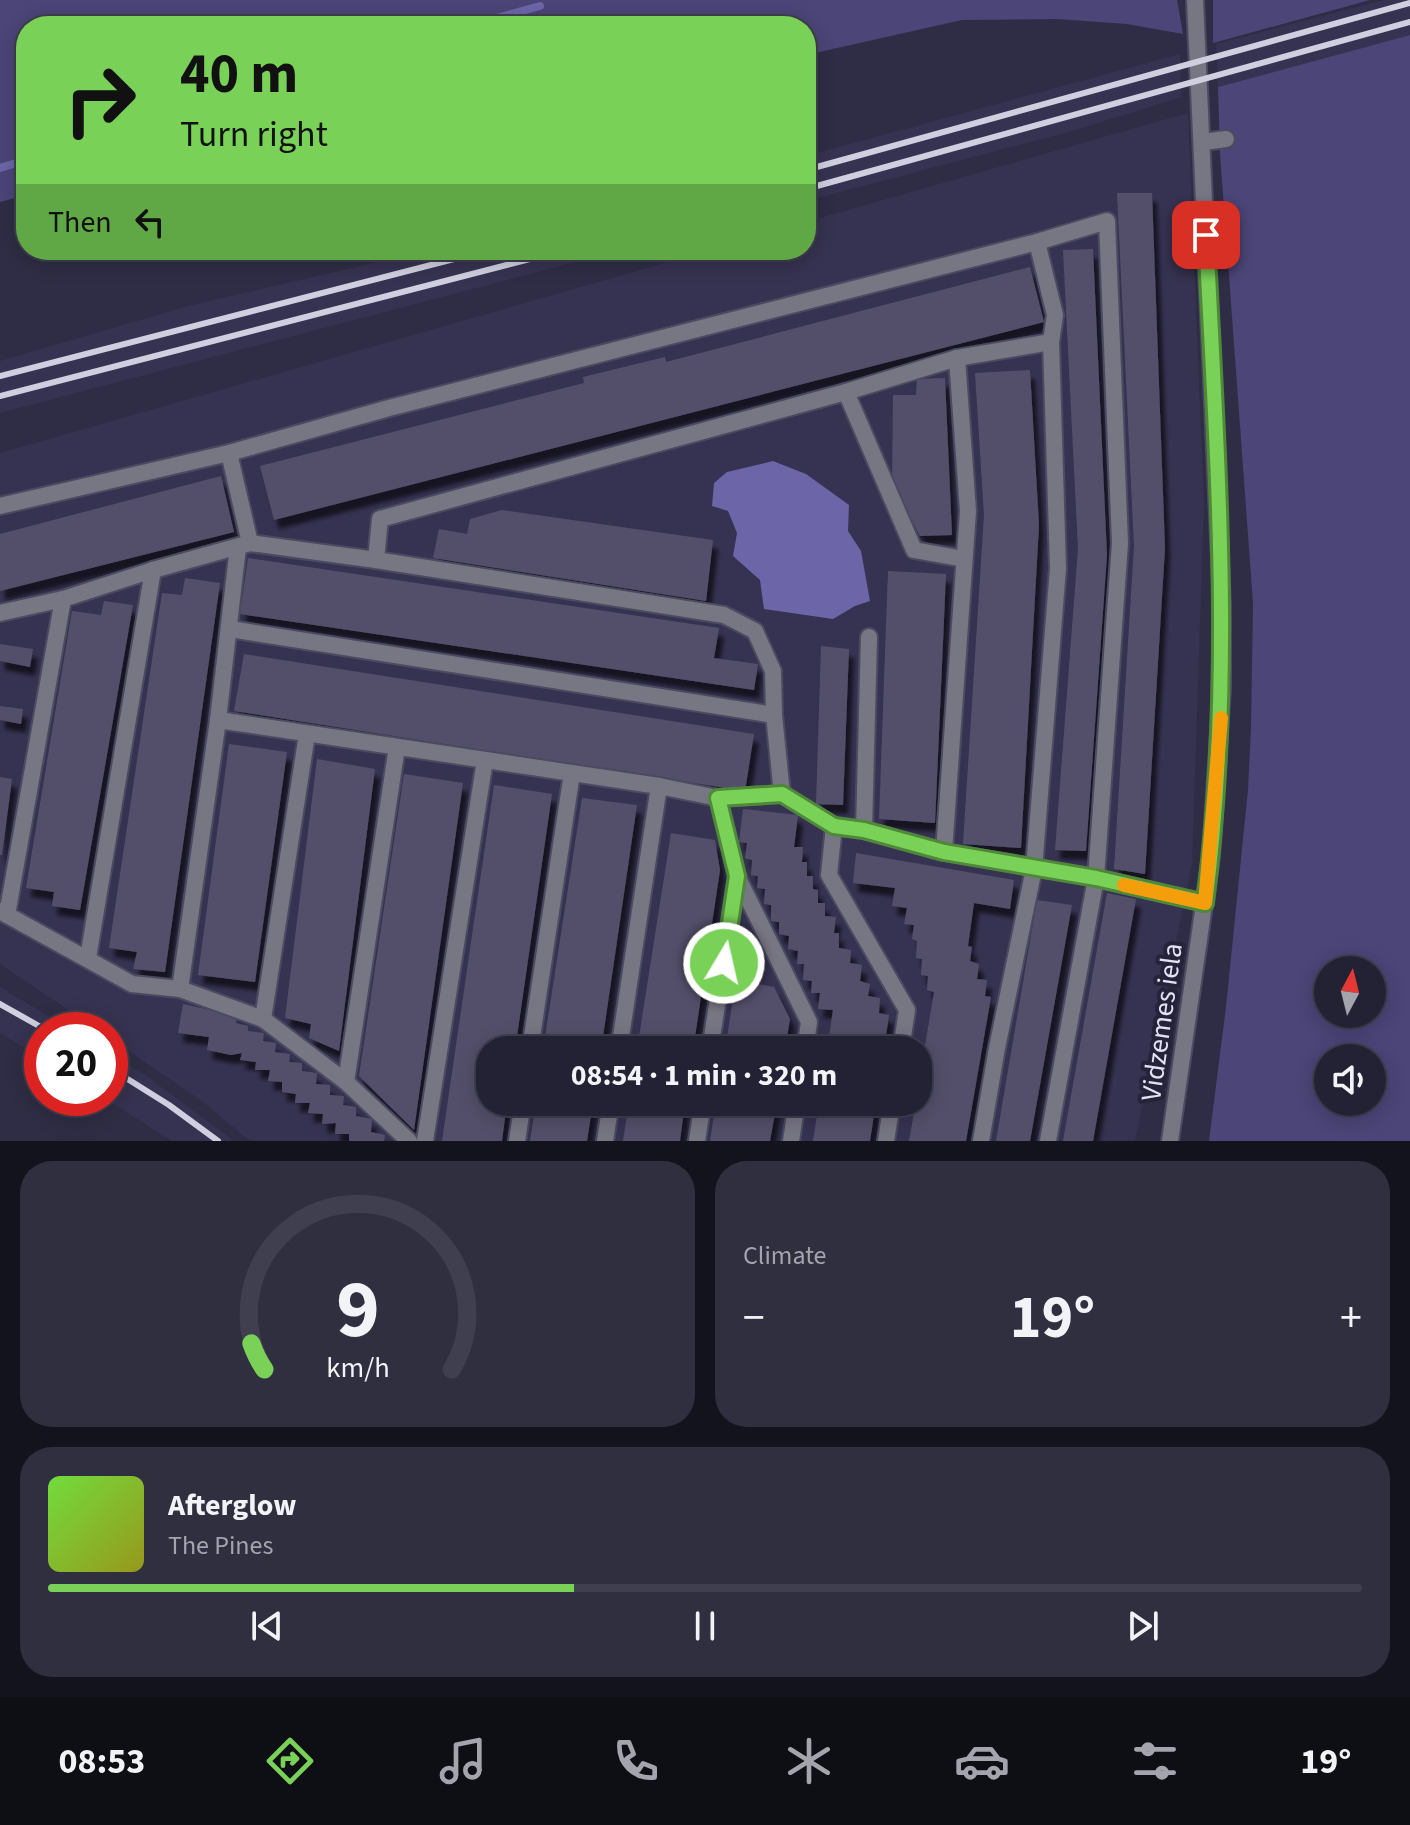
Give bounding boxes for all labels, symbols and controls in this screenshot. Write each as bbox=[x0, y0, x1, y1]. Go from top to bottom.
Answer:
text: 40 m bbox=[180, 35, 298, 114]
icon: right bbox=[48, 48, 152, 152]
text: Turn right bbox=[180, 109, 328, 160]
icon: left bbox=[128, 200, 172, 244]
text: Then bbox=[48, 201, 112, 244]
pin bbox=[1172, 201, 1240, 269]
icon: arrive bbox=[1184, 213, 1228, 257]
position arrow bbox=[682, 921, 766, 1005]
street label: Vidzemes iela bbox=[1131, 941, 1193, 1103]
north arrow bbox=[1314, 956, 1386, 1028]
map controls bbox=[1314, 956, 1386, 1116]
speed limit sign: 20 bbox=[24, 1012, 128, 1116]
button: sound bbox=[1314, 1044, 1386, 1116]
text: 08:54 · 1 min · 320 m bbox=[571, 1054, 837, 1097]
text: Climate bbox=[743, 1237, 827, 1274]
text: 9 bbox=[336, 1251, 379, 1369]
text: 19° bbox=[1010, 1276, 1095, 1361]
text: − bbox=[743, 1287, 765, 1350]
text: + bbox=[1340, 1287, 1362, 1350]
text: km/h bbox=[326, 1348, 389, 1388]
text: Afterglow bbox=[168, 1484, 296, 1527]
text: The Pines bbox=[168, 1527, 273, 1564]
icon: previous bbox=[245, 1604, 289, 1648]
icon: pause bbox=[683, 1604, 727, 1648]
icon: next bbox=[1121, 1604, 1165, 1648]
icon: directions bbox=[262, 1733, 318, 1789]
icon: music bbox=[435, 1733, 491, 1789]
icon: phone bbox=[608, 1733, 664, 1789]
icon: climate bbox=[781, 1733, 837, 1789]
icon: car bbox=[954, 1733, 1010, 1789]
icon: filters bbox=[1127, 1733, 1183, 1789]
text: 08:53 bbox=[59, 1736, 145, 1787]
text: 19° bbox=[1300, 1736, 1352, 1787]

